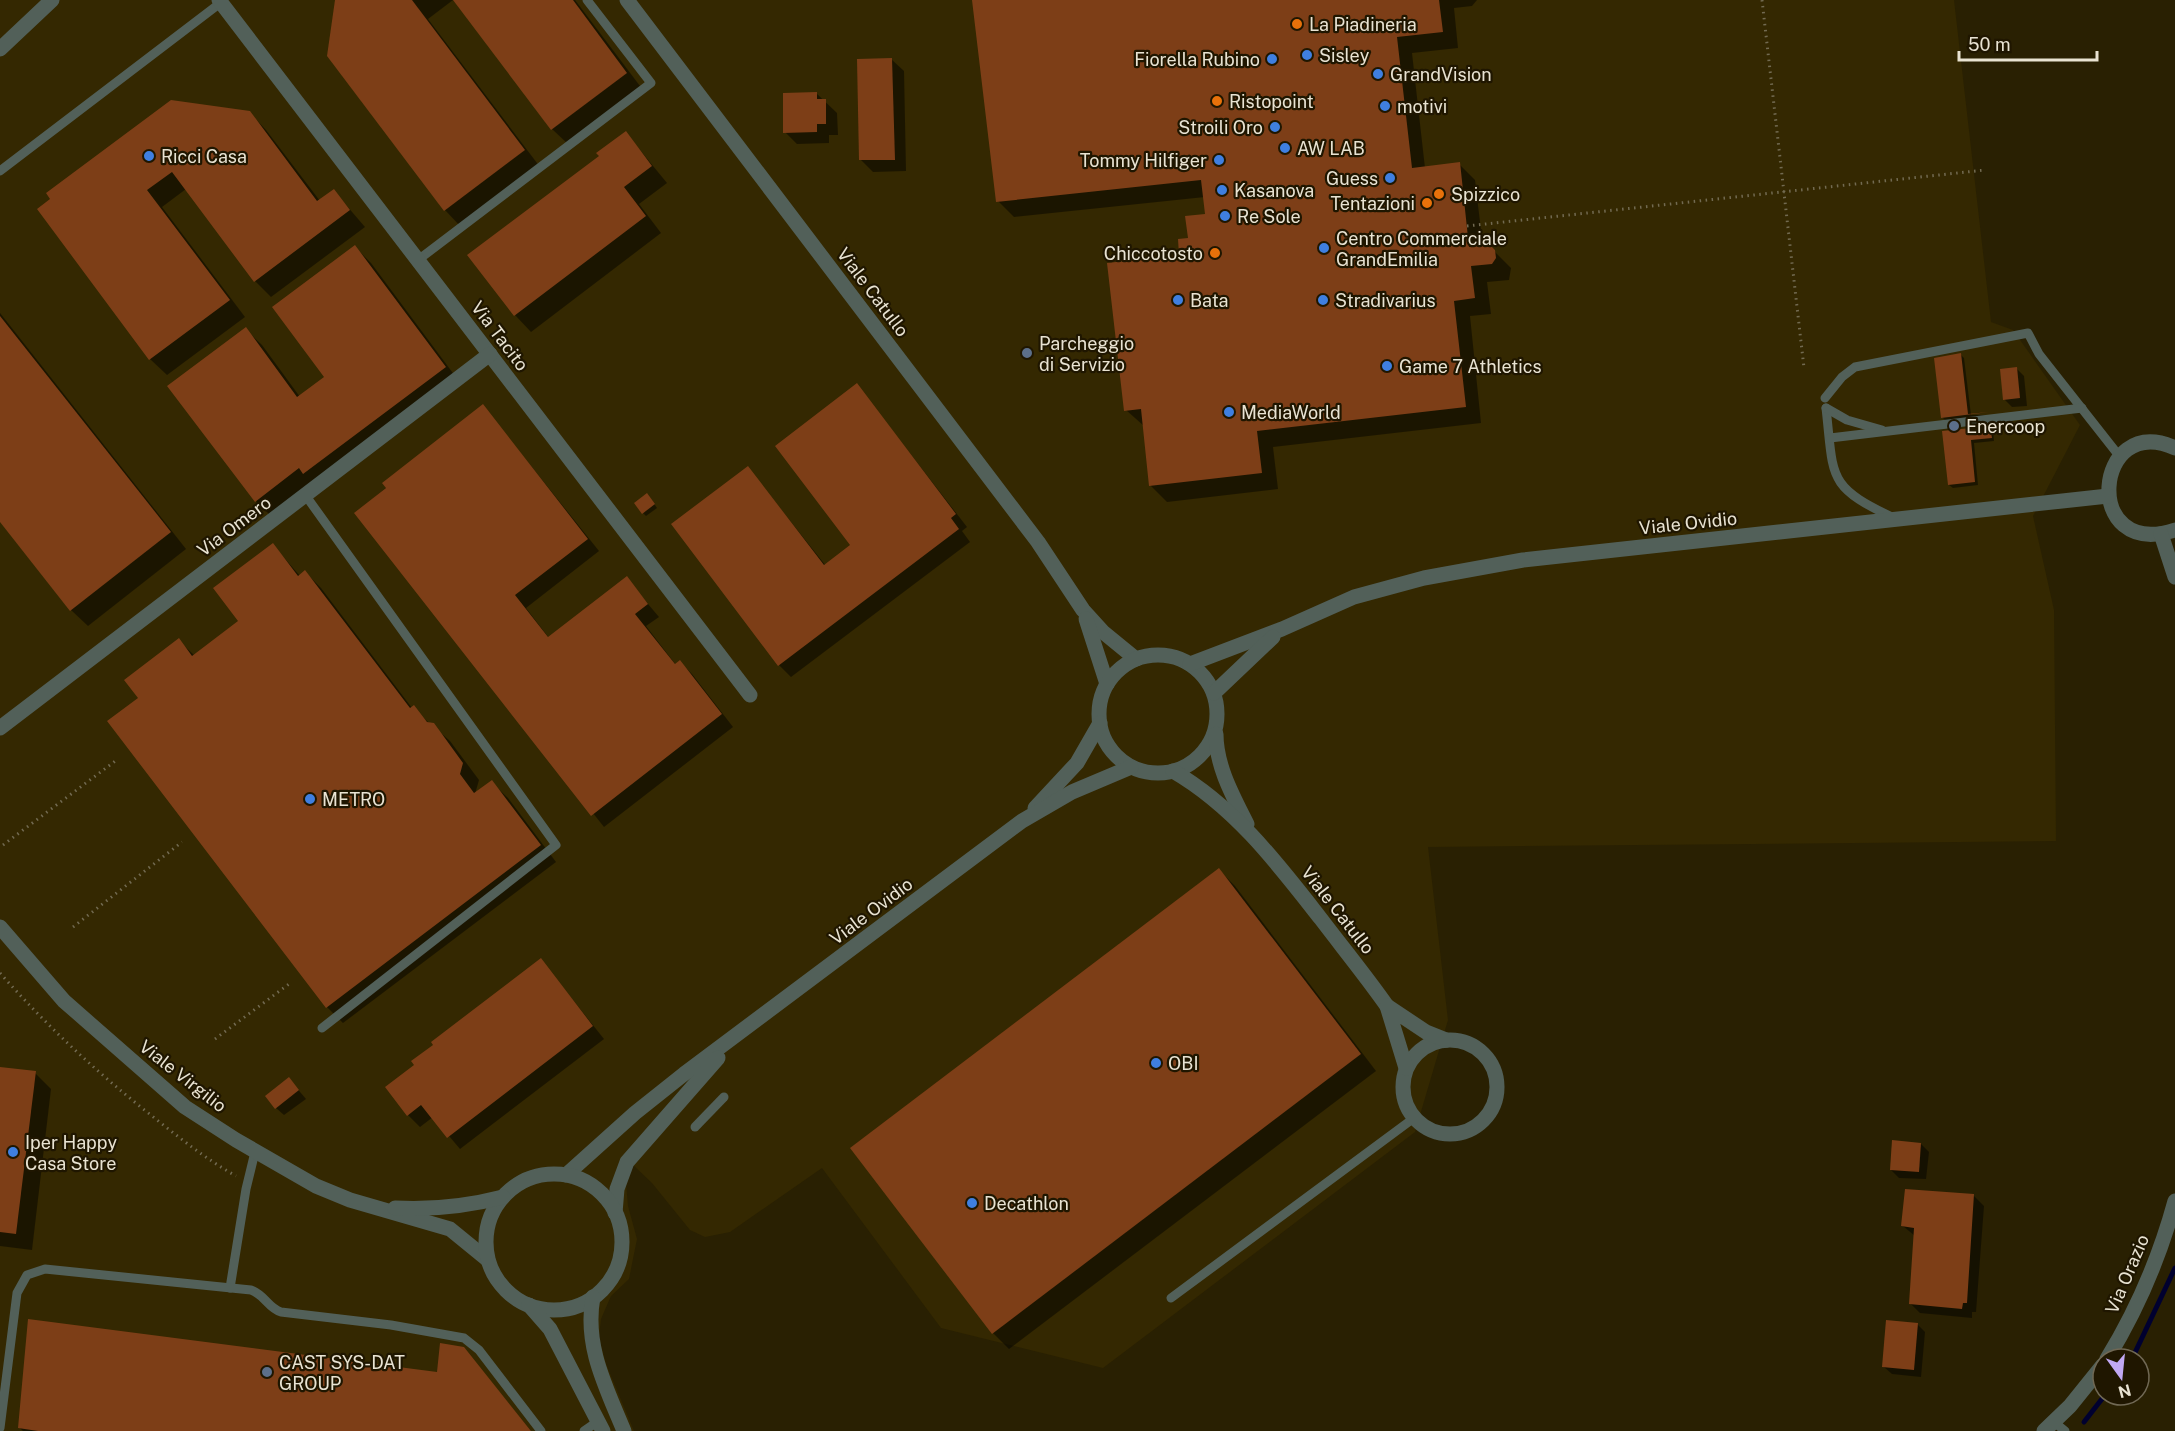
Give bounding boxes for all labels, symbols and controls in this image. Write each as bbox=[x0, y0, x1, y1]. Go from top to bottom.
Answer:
place label: La Piadineria bbox=[1309, 14, 1417, 35]
marker: La Piadineria bbox=[1290, 17, 1304, 31]
scale bar bbox=[1959, 24, 2097, 62]
text: 50 m bbox=[1968, 34, 2011, 55]
place label: Sisley bbox=[1319, 45, 1370, 66]
marker: Sisley bbox=[1300, 48, 1314, 62]
place label: Fiorella Rubino bbox=[1134, 49, 1260, 70]
marker: Fiorella Rubino bbox=[1265, 52, 1279, 66]
place label: GrandVision bbox=[1390, 64, 1492, 85]
marker: GrandVision bbox=[1371, 67, 1385, 81]
place label: Ristopoint bbox=[1229, 91, 1314, 112]
marker: Ristopoint bbox=[1210, 94, 1224, 108]
place label: motivi bbox=[1397, 96, 1447, 117]
marker: motivi bbox=[1378, 99, 1392, 113]
place label: Stroili Oro bbox=[1178, 117, 1263, 138]
marker: Stroili Oro bbox=[1268, 120, 1282, 134]
place label: AW LAB bbox=[1297, 138, 1365, 159]
marker: AW LAB bbox=[1278, 141, 1292, 155]
place label: Ricci Casa bbox=[161, 146, 247, 167]
marker: Ricci Casa bbox=[142, 149, 156, 163]
place label: Tommy Hilfiger bbox=[1080, 150, 1207, 171]
marker: Tommy Hilfiger bbox=[1212, 153, 1226, 167]
place label: Guess bbox=[1326, 168, 1378, 189]
marker: Guess bbox=[1383, 171, 1397, 185]
place label: Kasanova bbox=[1234, 180, 1314, 201]
marker: Kasanova bbox=[1215, 183, 1229, 197]
place label: Spizzico bbox=[1451, 184, 1520, 205]
marker: Spizzico bbox=[1432, 187, 1446, 201]
place label: Tentazioni bbox=[1330, 193, 1415, 214]
marker: Tentazioni bbox=[1420, 196, 1434, 210]
place label: Re Sole bbox=[1237, 206, 1301, 227]
marker: Re Sole bbox=[1218, 209, 1232, 223]
place label: Centro Commerciale GrandEmilia bbox=[1336, 228, 1507, 270]
marker: Centro Commerciale GrandEmilia bbox=[1317, 241, 1331, 255]
street label: Viale Catullo bbox=[833, 243, 913, 341]
place label: Chiccotosto bbox=[1104, 243, 1203, 264]
marker: Chiccotosto bbox=[1208, 246, 1222, 260]
place label: Bata bbox=[1190, 290, 1229, 311]
place label: Stradivarius bbox=[1335, 290, 1436, 311]
marker: Bata bbox=[1171, 293, 1185, 307]
marker: Stradivarius bbox=[1316, 293, 1330, 307]
street label: Via Tacito bbox=[467, 297, 533, 375]
place label: Parcheggio di Servizio bbox=[1039, 333, 1134, 375]
marker: Parcheggio di Servizio bbox=[1020, 346, 1034, 360]
place label: Game 7 Athletics bbox=[1399, 356, 1542, 377]
marker: Game 7 Athletics bbox=[1380, 359, 1394, 373]
place label: MediaWorld bbox=[1241, 402, 1341, 423]
marker: MediaWorld bbox=[1222, 405, 1236, 419]
place label: Enercoop bbox=[1966, 416, 2045, 437]
marker: Enercoop bbox=[1947, 419, 1961, 433]
street label: Via Omero bbox=[193, 491, 275, 561]
street label: Viale Ovidio bbox=[1638, 507, 1738, 539]
place label: METRO bbox=[322, 789, 385, 810]
marker: METRO bbox=[303, 792, 317, 806]
street label: Viale Catullo bbox=[1297, 862, 1379, 958]
street label: Viale Ovidio bbox=[825, 873, 917, 949]
street label: Viale Virgilio bbox=[135, 1035, 231, 1117]
place label: OBI bbox=[1168, 1053, 1199, 1074]
marker: OBI bbox=[1149, 1056, 1163, 1070]
place label: Iper Happy Casa Store bbox=[25, 1132, 117, 1174]
marker: Iper Happy Casa Store bbox=[6, 1145, 20, 1159]
place label: Decathlon bbox=[984, 1193, 1069, 1214]
marker: Decathlon bbox=[965, 1196, 979, 1210]
street label: Via Orazio bbox=[2101, 1231, 2153, 1317]
north arrow bbox=[2091, 1347, 2151, 1407]
place label: CAST SYS-DAT GROUP bbox=[279, 1352, 405, 1394]
marker: CAST SYS-DAT GROUP bbox=[260, 1365, 274, 1379]
text: N bbox=[2116, 1380, 2133, 1402]

